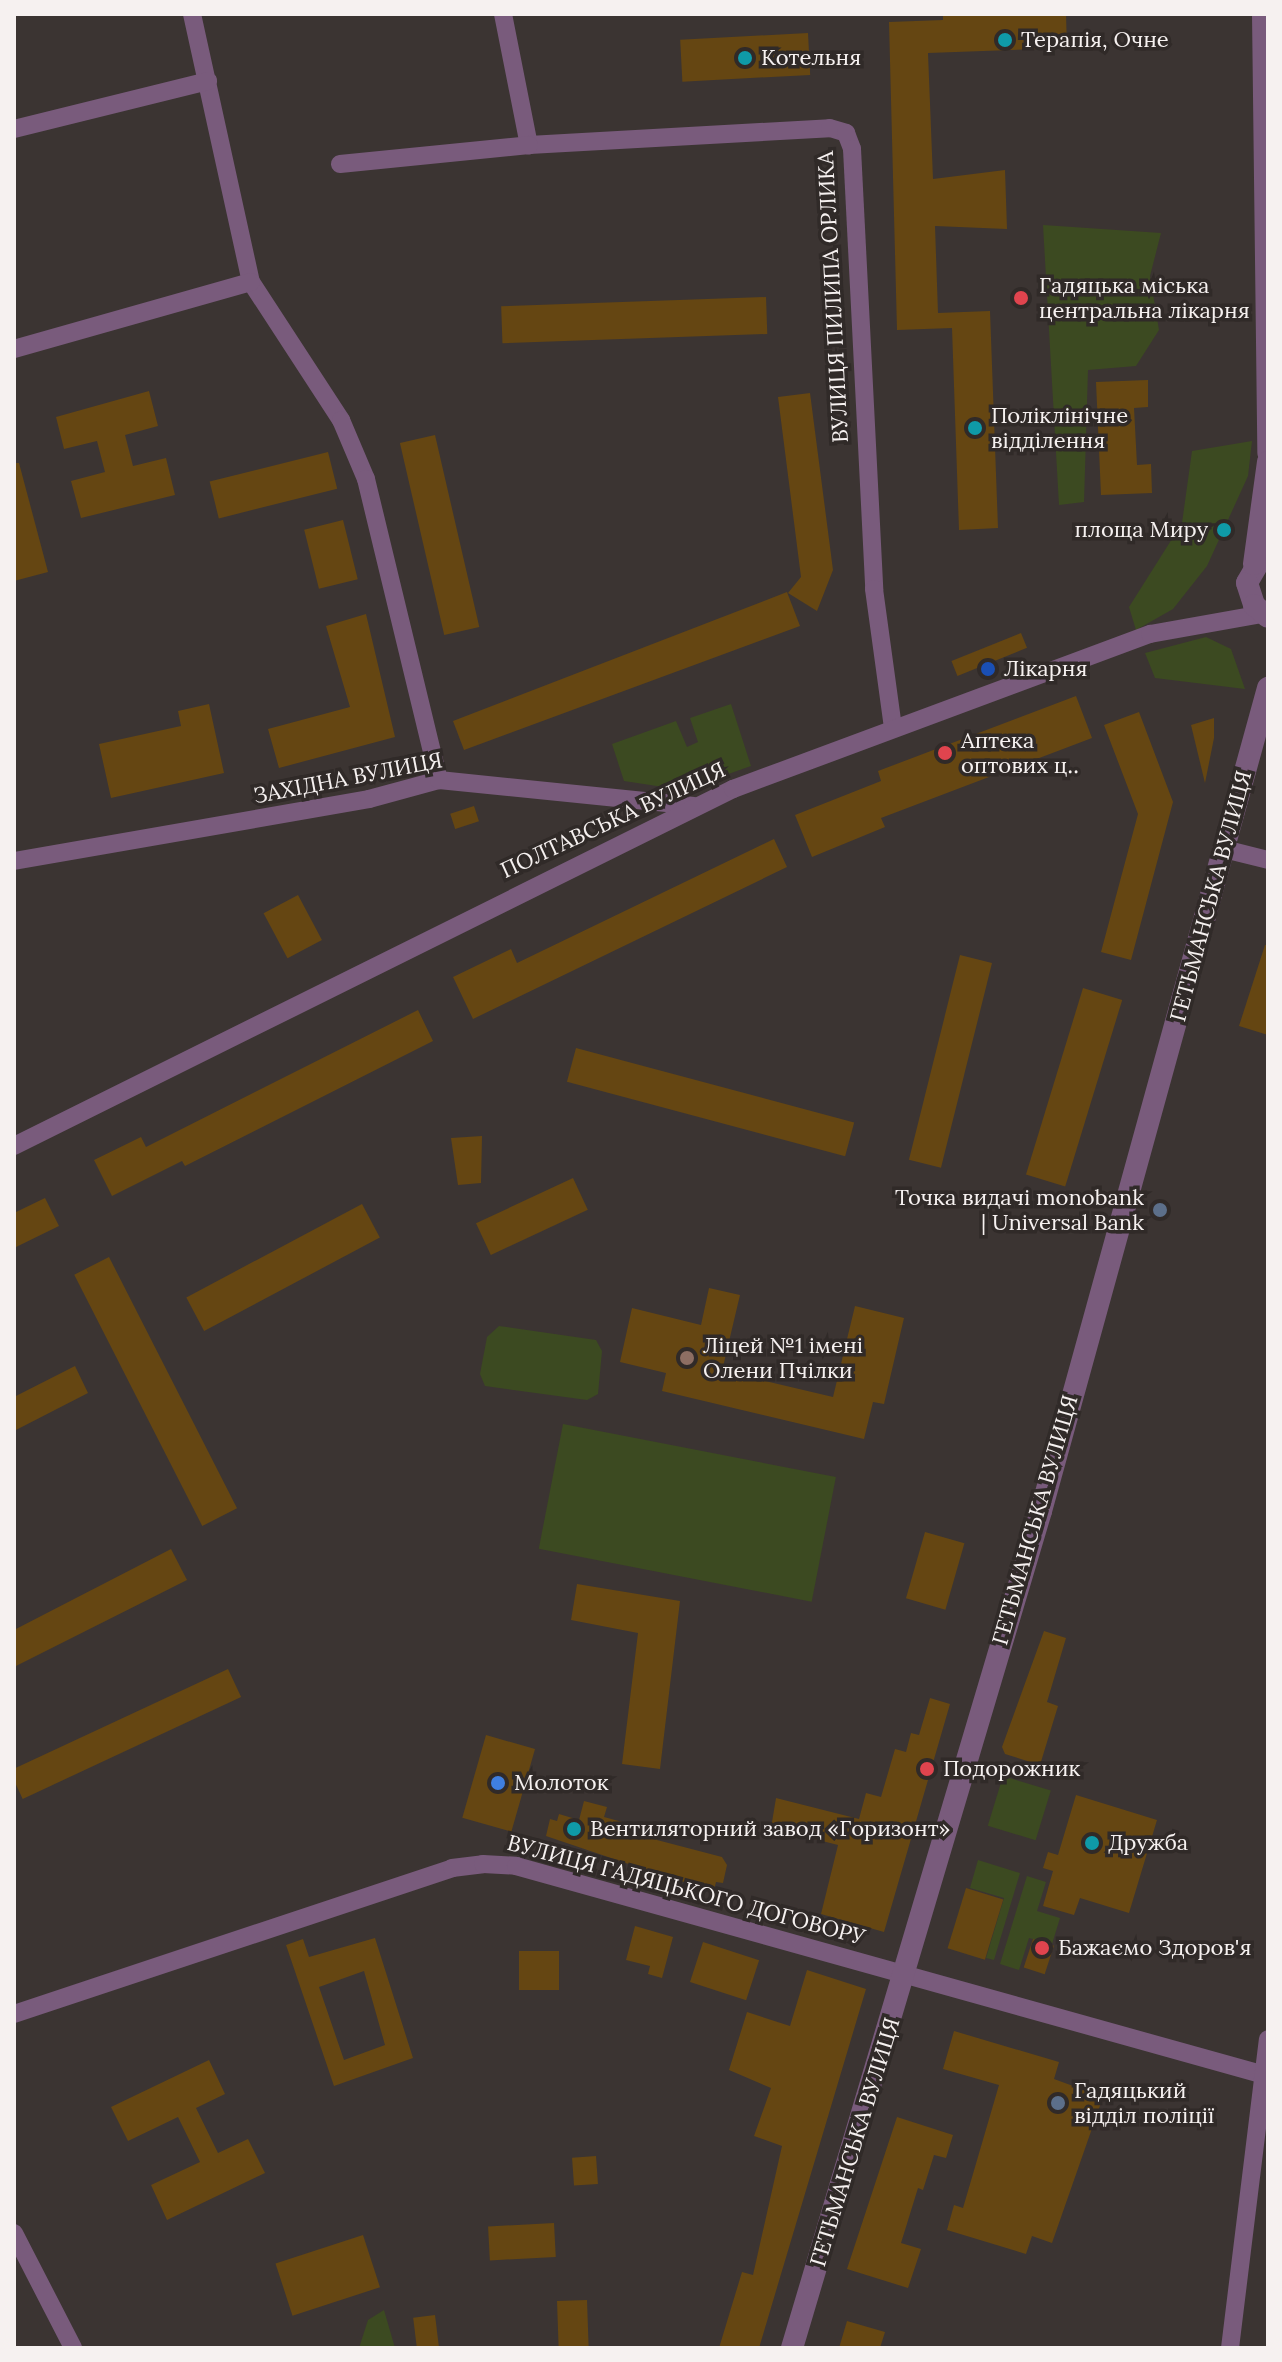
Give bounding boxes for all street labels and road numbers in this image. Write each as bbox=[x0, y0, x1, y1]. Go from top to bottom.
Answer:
street label: ВУЛИЦЯ ПИЛИПА ОРЛИКА bbox=[812, 150, 854, 444]
street label: ЗАХІДНА ВУЛИЦЯ bbox=[251, 747, 445, 809]
street label: ПОЛТАВСЬКА ВУЛИЦЯ bbox=[496, 756, 730, 884]
street label: ГЕТЬМАНСЬКА ВУЛИЦЯ bbox=[1165, 768, 1257, 1024]
street label: ГЕТЬМАНСЬКА ВУЛИЦЯ bbox=[987, 1392, 1083, 1648]
street label: ВУЛИЦЯ ГАДЯЦЬКОГО ДОГОВОРУ bbox=[504, 1829, 868, 1951]
street label: ГЕТЬМАНСЬКА ВУЛИЦЯ bbox=[805, 2014, 905, 2270]

